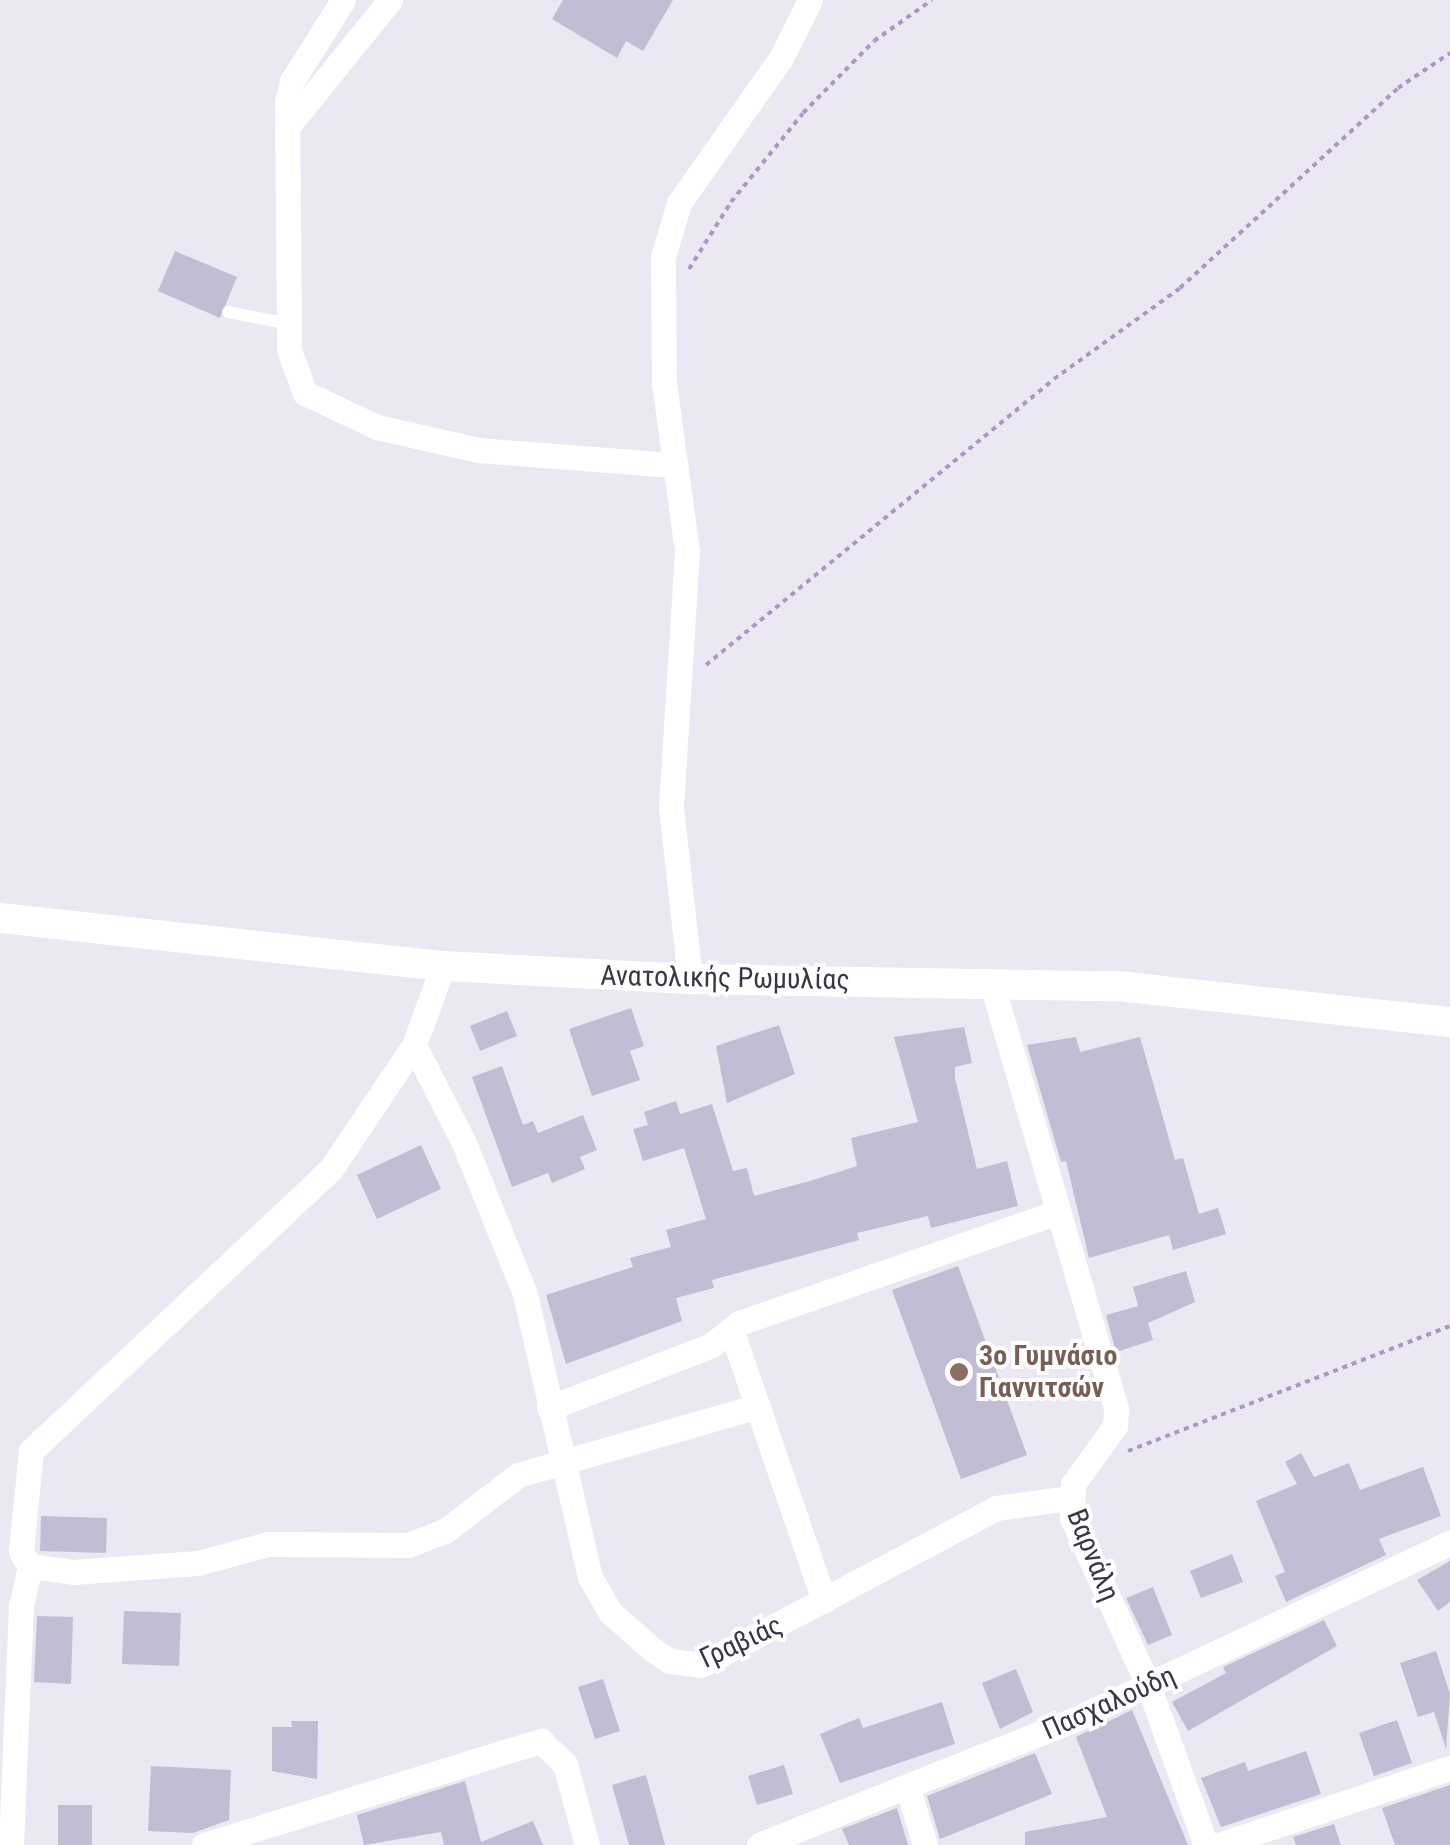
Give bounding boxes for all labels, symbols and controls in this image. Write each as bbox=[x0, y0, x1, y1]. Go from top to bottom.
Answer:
street label: Ανατολικής Ρωμυλίας bbox=[600, 959, 850, 997]
place label: 3ο Γυμνάσιο Γιαννιτσών bbox=[979, 1339, 1117, 1405]
marker: 3ο Γυμνάσιο Γιαννιτσών bbox=[948, 1361, 970, 1383]
street label: Βαρνάλη bbox=[1059, 1504, 1127, 1606]
street label: Γραβιάς bbox=[694, 1608, 788, 1676]
street label: Πασχαλούδη bbox=[1037, 1659, 1181, 1747]

